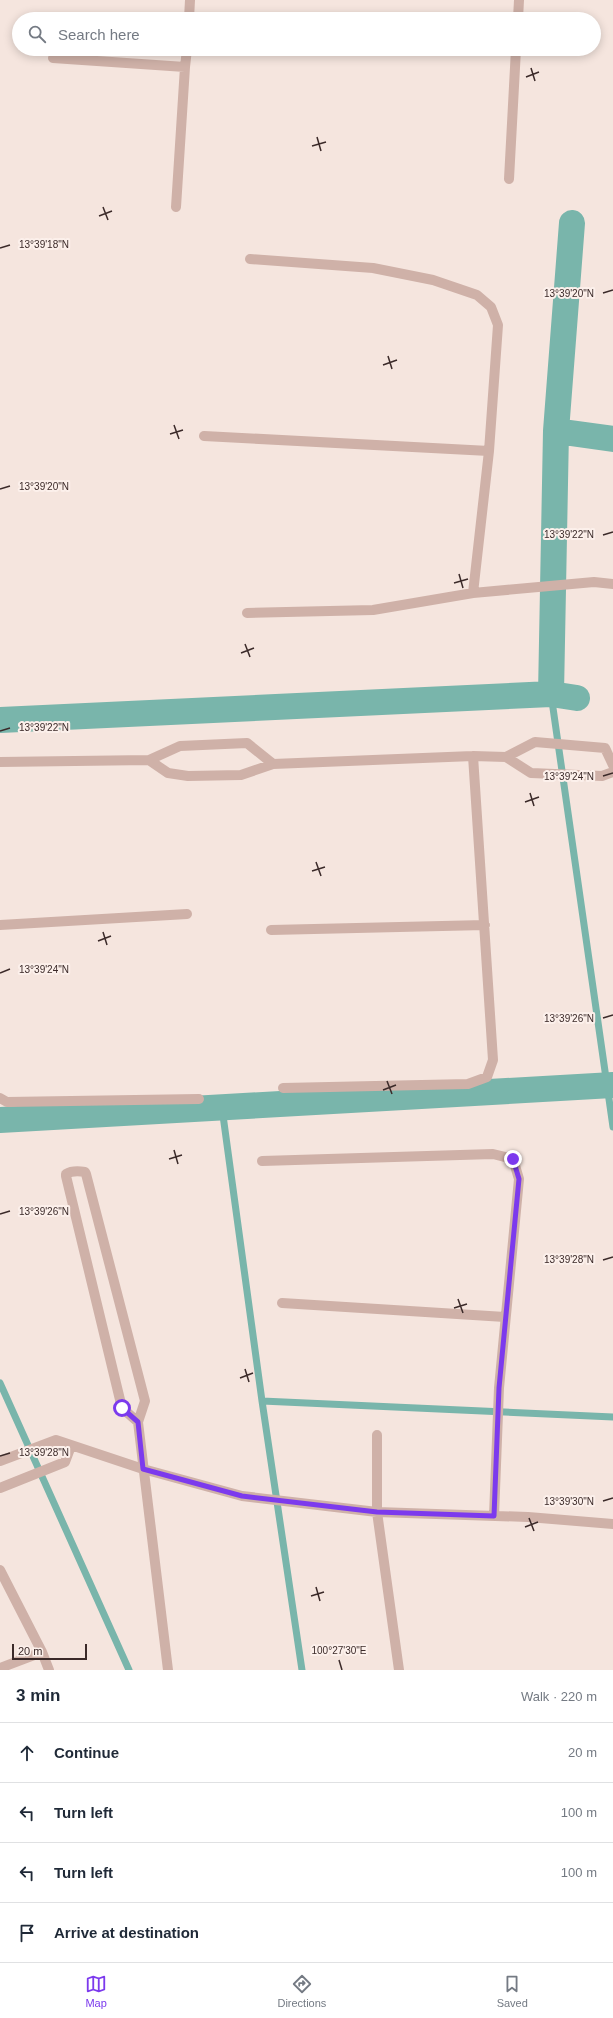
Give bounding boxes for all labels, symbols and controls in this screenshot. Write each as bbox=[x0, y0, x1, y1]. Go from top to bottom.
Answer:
search box bbox=[12, 12, 601, 56]
icon: search bbox=[26, 23, 48, 45]
text: Search here bbox=[58, 26, 140, 43]
text: 13°39'18"N bbox=[19, 239, 69, 250]
text: 13°39'20"N bbox=[544, 288, 594, 299]
text: 13°39'20"N bbox=[19, 481, 69, 492]
text: 13°39'22"N bbox=[544, 529, 594, 540]
text: 13°39'22"N bbox=[19, 722, 69, 733]
text: 13°39'24"N bbox=[544, 771, 594, 782]
text: 13°39'24"N bbox=[19, 964, 69, 975]
text: 13°39'26"N bbox=[544, 1013, 594, 1024]
route end bbox=[504, 1150, 522, 1168]
text: 13°39'26"N bbox=[19, 1206, 69, 1217]
text: 13°39'28"N bbox=[544, 1254, 594, 1265]
route start bbox=[113, 1399, 131, 1417]
text: 13°39'28"N bbox=[19, 1447, 69, 1458]
text: 13°39'30"N bbox=[544, 1496, 594, 1507]
scale bar bbox=[12, 1642, 87, 1661]
text: 20 m bbox=[18, 1645, 42, 1657]
text: 100°27'30"E bbox=[311, 1645, 367, 1656]
text: 3 min bbox=[16, 1686, 60, 1705]
text: Walk · 220 m bbox=[521, 1689, 597, 1704]
icon: ahead bbox=[16, 1742, 38, 1764]
text: Continue bbox=[54, 1744, 119, 1761]
text: 20 m bbox=[568, 1745, 597, 1760]
icon: left bbox=[16, 1802, 38, 1824]
text: Turn left bbox=[54, 1804, 113, 1821]
text: 100 m bbox=[561, 1805, 597, 1820]
icon: left bbox=[16, 1862, 38, 1884]
text: Turn left bbox=[54, 1864, 113, 1881]
text: 100 m bbox=[561, 1865, 597, 1880]
icon: arrive bbox=[16, 1922, 38, 1944]
text: Arrive at destination bbox=[54, 1924, 199, 1941]
tab: Map bbox=[85, 1973, 107, 2009]
tab: Directions bbox=[277, 1973, 326, 2009]
tab: Saved bbox=[497, 1973, 528, 2009]

